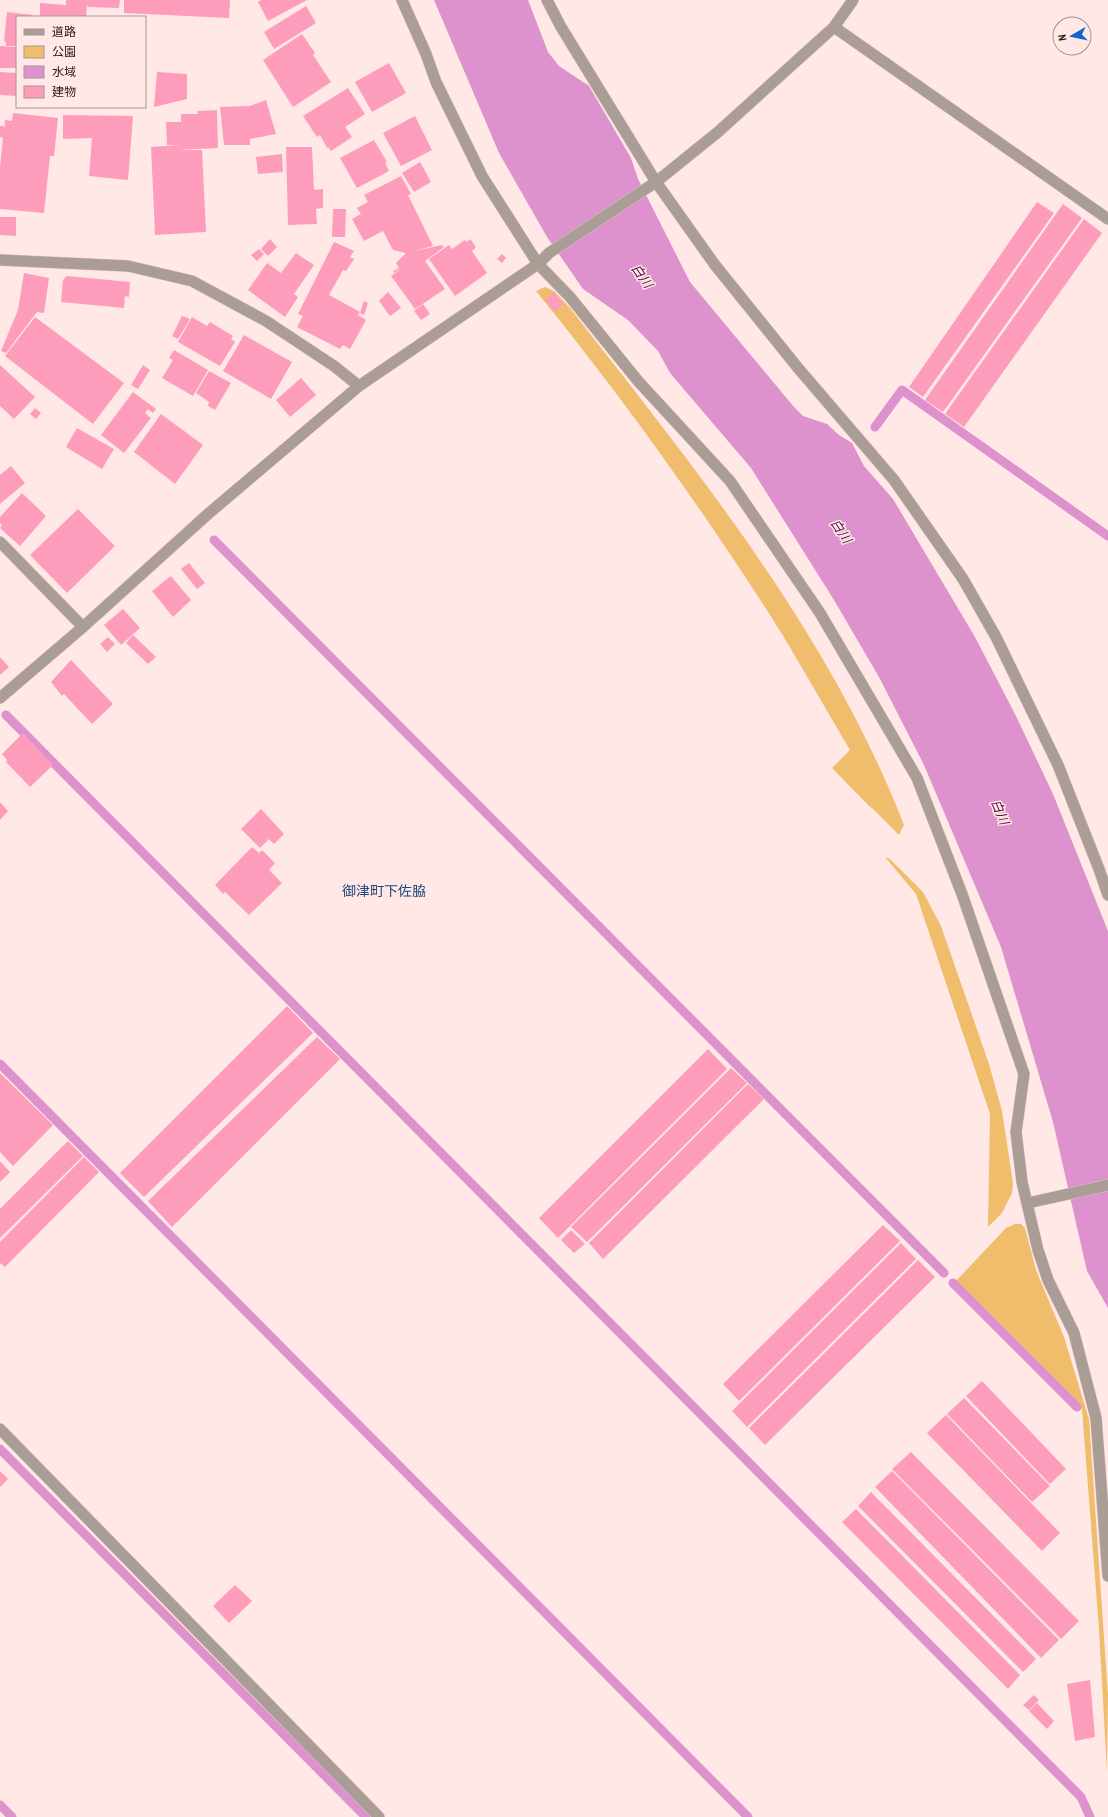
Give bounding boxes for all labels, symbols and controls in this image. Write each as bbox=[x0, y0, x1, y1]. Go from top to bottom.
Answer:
legend bbox=[16, 16, 146, 108]
north arrow bbox=[1052, 16, 1092, 56]
text: 道路 bbox=[52, 24, 76, 40]
text: N bbox=[1055, 33, 1070, 42]
text: 公園 bbox=[52, 44, 76, 60]
text: 水域 bbox=[52, 64, 76, 80]
text: 建物 bbox=[52, 84, 76, 100]
water label: 白川 bbox=[628, 260, 658, 293]
water label: 白川 bbox=[827, 515, 856, 548]
water label: 白川 bbox=[987, 797, 1014, 829]
district label: 御津町下佐脇 bbox=[342, 882, 426, 900]

